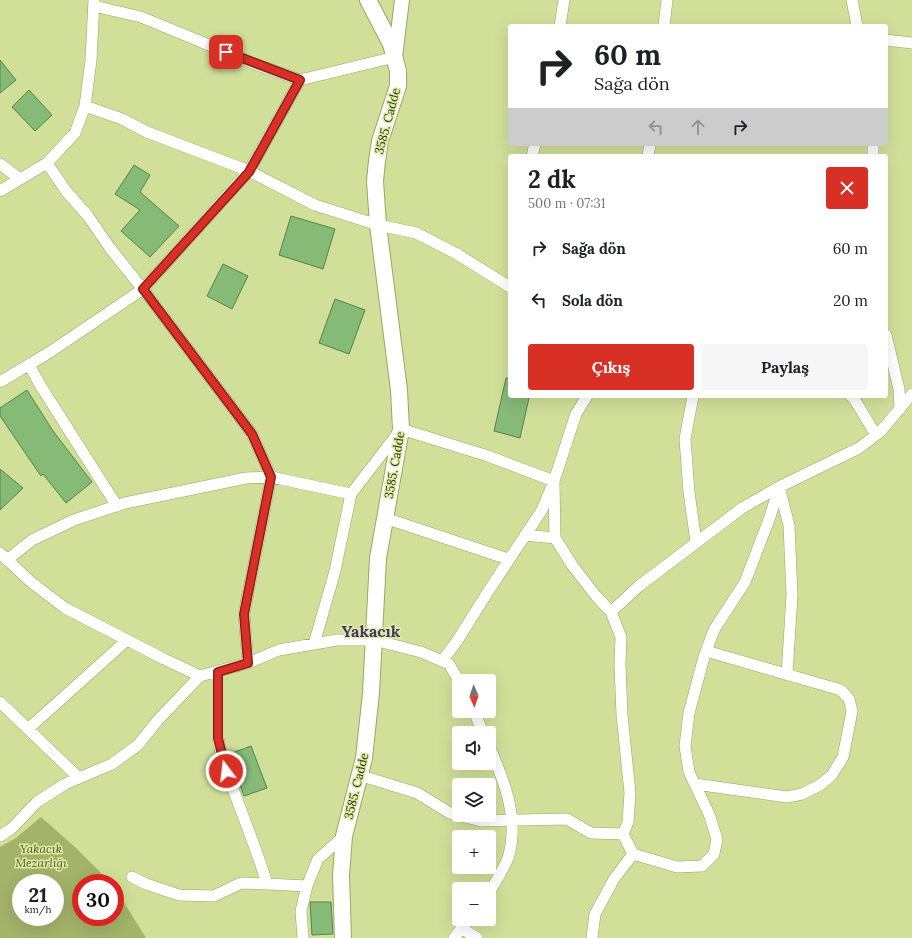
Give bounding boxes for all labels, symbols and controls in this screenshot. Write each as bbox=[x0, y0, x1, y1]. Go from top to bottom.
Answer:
pin bbox=[209, 35, 243, 69]
text: 60 m bbox=[594, 37, 661, 73]
icon: right bbox=[528, 40, 580, 92]
icon: arrive bbox=[215, 41, 237, 63]
text: Sağa dön bbox=[594, 72, 670, 95]
street label: 3585. Cadde bbox=[371, 86, 403, 156]
icon: left bbox=[645, 116, 667, 138]
icon: ahead bbox=[687, 116, 709, 138]
icon: right bbox=[729, 116, 751, 138]
text: 2 dk bbox=[528, 164, 576, 195]
button: close bbox=[826, 167, 868, 209]
text: 500 m · 07:31 bbox=[528, 195, 605, 212]
icon: right bbox=[528, 237, 550, 259]
text: Sağa dön bbox=[562, 239, 626, 258]
text: 60 m bbox=[833, 239, 868, 258]
icon: left bbox=[528, 289, 550, 311]
text: Sola dön bbox=[562, 291, 623, 310]
text: 20 m bbox=[833, 291, 868, 310]
button: Çıkış bbox=[528, 344, 694, 390]
button: Paylaş bbox=[702, 344, 868, 390]
street label: 3585. Cadde bbox=[381, 430, 407, 500]
district label: Yakacık bbox=[342, 621, 401, 641]
north arrow bbox=[452, 674, 496, 718]
map controls bbox=[452, 674, 496, 926]
button: sound bbox=[452, 726, 496, 770]
position arrow bbox=[205, 750, 247, 792]
street label: 3585. Cadde bbox=[340, 751, 372, 821]
button: layers bbox=[452, 778, 496, 822]
button: + bbox=[452, 830, 496, 874]
park label: Yakacık Mezarlığı bbox=[15, 841, 67, 870]
speed limit sign: 30 bbox=[72, 874, 124, 926]
text: 21 bbox=[29, 882, 47, 907]
button: − bbox=[452, 882, 496, 926]
text: km/h bbox=[24, 903, 52, 916]

